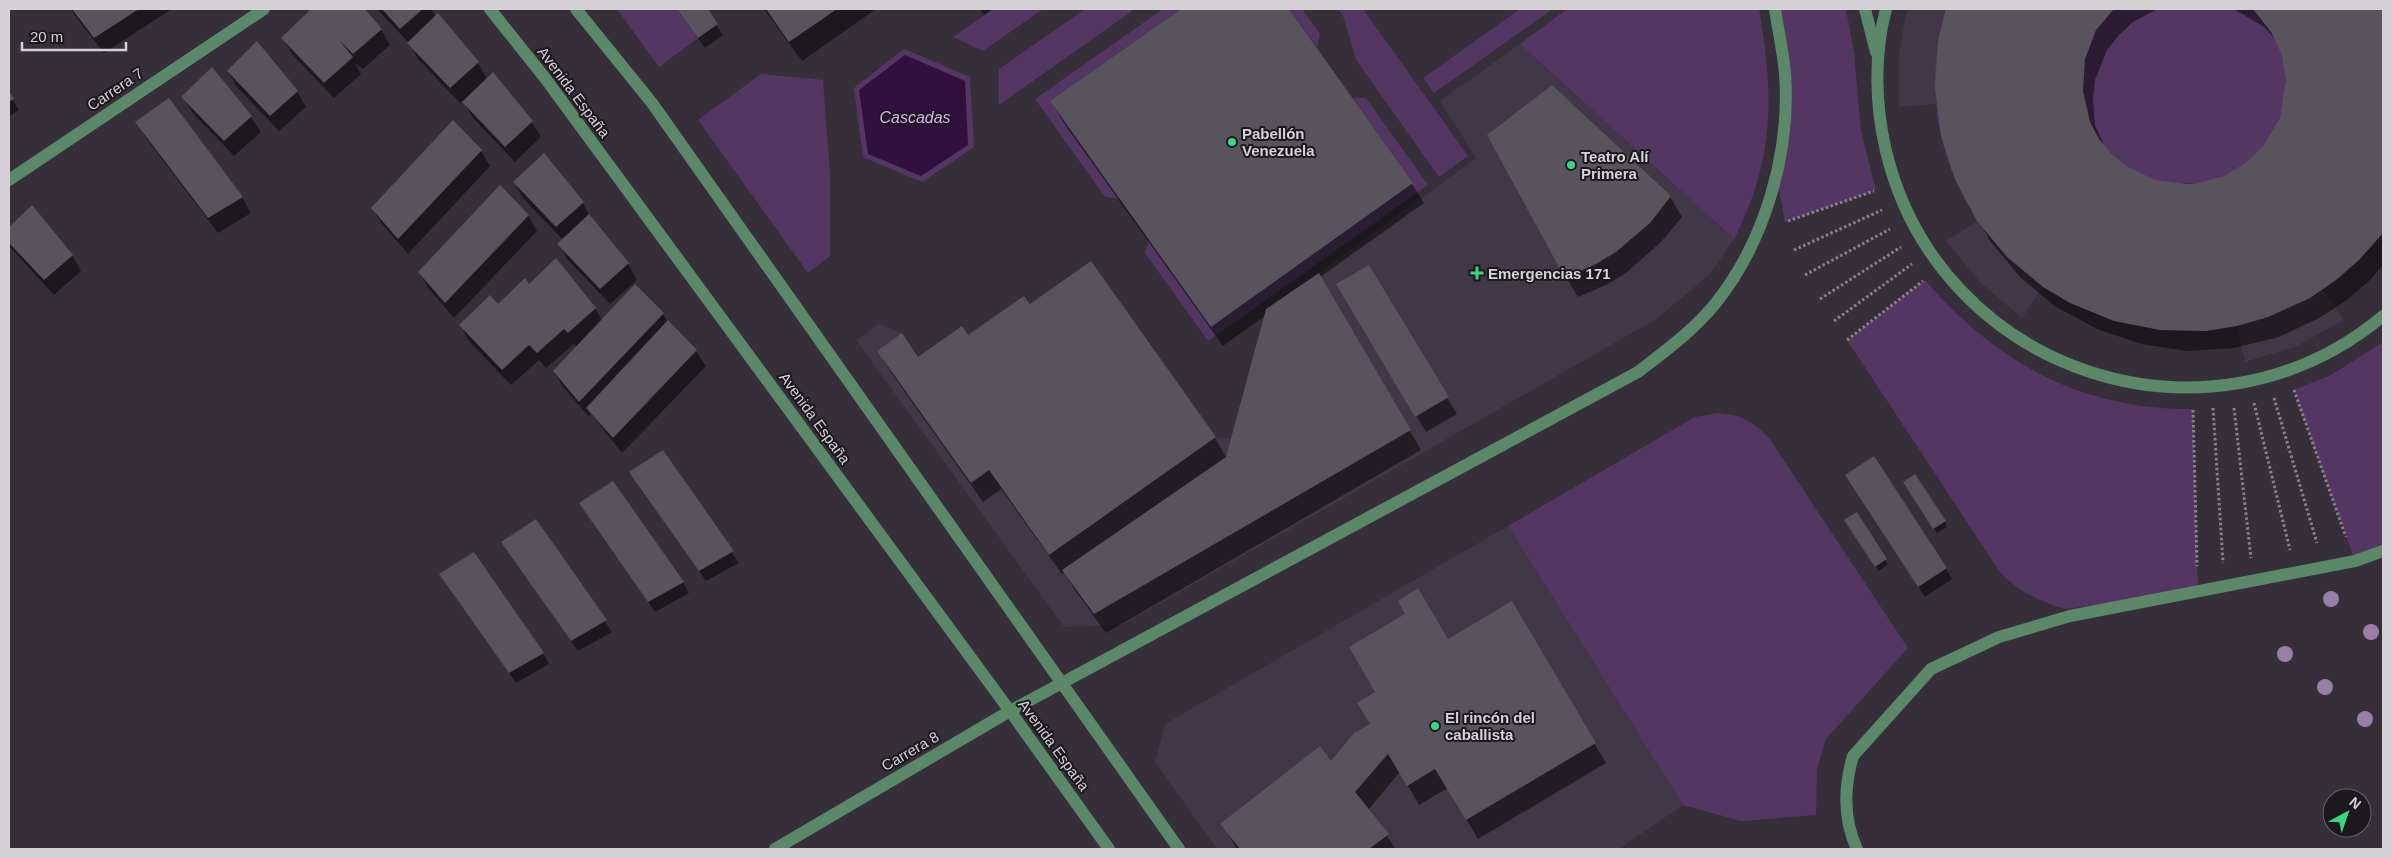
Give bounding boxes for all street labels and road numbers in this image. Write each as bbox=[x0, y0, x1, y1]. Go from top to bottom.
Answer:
street label: Avenida España bbox=[534, 43, 614, 141]
street label: Carrera 7 bbox=[84, 64, 146, 114]
street label: Avenida España bbox=[776, 369, 854, 468]
street label: Avenida España bbox=[1015, 696, 1093, 795]
street label: Carrera 8 bbox=[878, 728, 942, 774]

